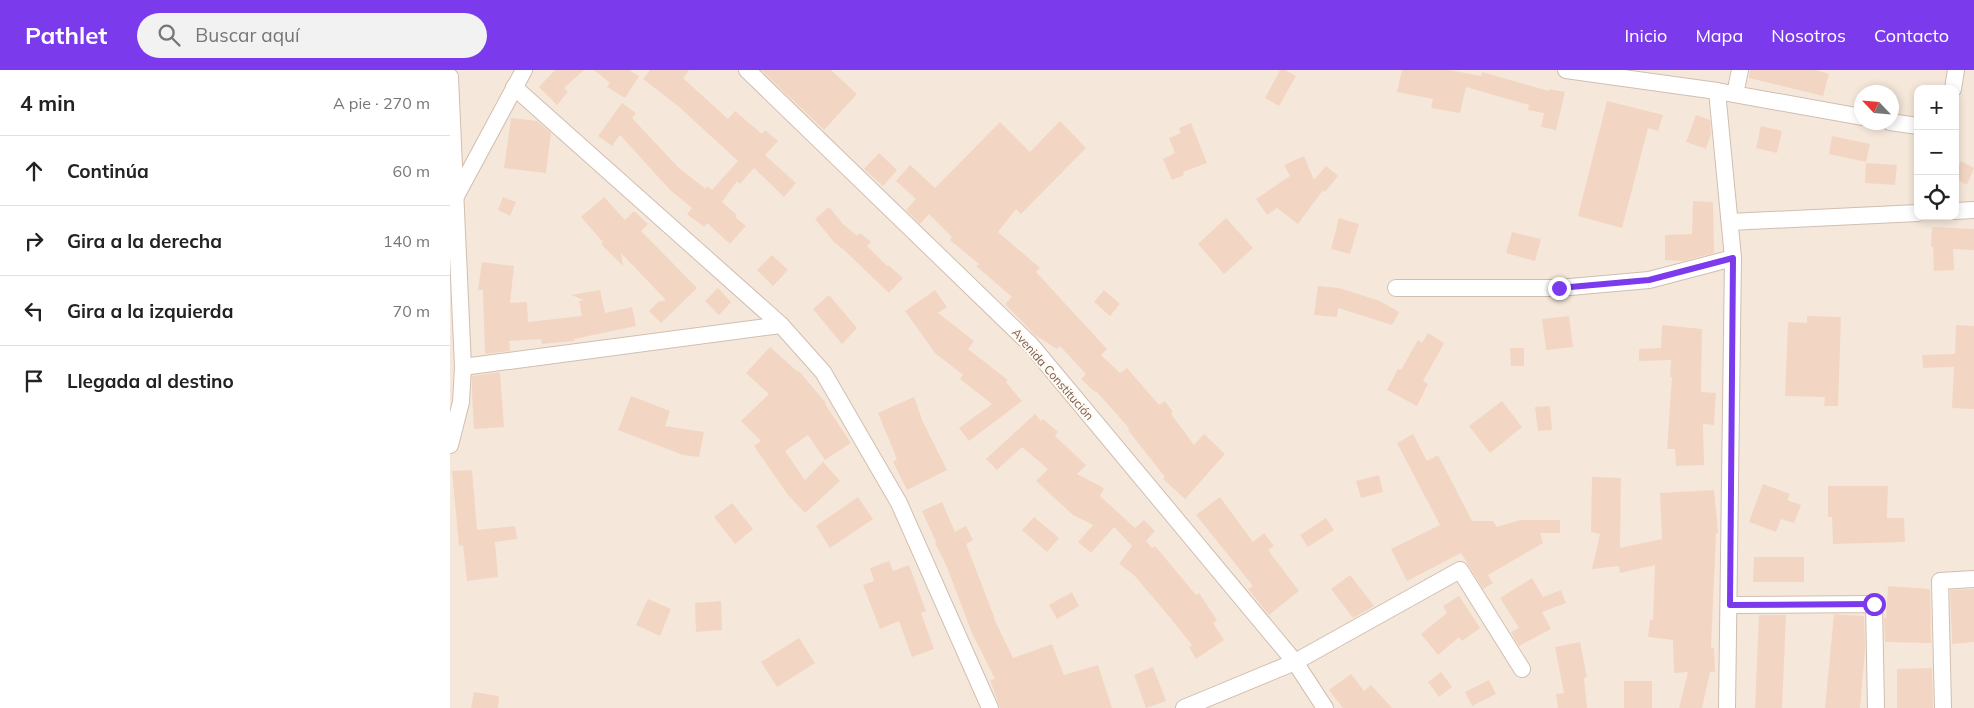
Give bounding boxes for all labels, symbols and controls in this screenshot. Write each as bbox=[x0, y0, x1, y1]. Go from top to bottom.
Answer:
search box bbox=[137, 13, 487, 58]
text: Pathlet bbox=[25, 20, 107, 50]
icon: search bbox=[155, 21, 183, 49]
text: Buscar aquí bbox=[195, 23, 300, 47]
text: Inicio bbox=[1624, 24, 1667, 47]
text: Mapa bbox=[1695, 24, 1743, 47]
text: Nosotros bbox=[1771, 24, 1846, 47]
text: Contacto bbox=[1874, 24, 1949, 47]
north arrow bbox=[1854, 85, 1899, 130]
map controls bbox=[1914, 85, 1959, 220]
button: + bbox=[1914, 85, 1959, 130]
text: 4 min bbox=[20, 90, 75, 116]
text: A pie · 270 m bbox=[333, 93, 430, 113]
button: − bbox=[1914, 130, 1959, 175]
icon: ahead bbox=[20, 157, 48, 185]
text: Continúa bbox=[67, 159, 149, 183]
text: 60 m bbox=[393, 161, 430, 181]
button: locate bbox=[1914, 175, 1959, 220]
icon: right bbox=[20, 227, 48, 255]
text: Gira a la derecha bbox=[67, 229, 222, 253]
text: 140 m bbox=[383, 231, 430, 251]
route end bbox=[1548, 277, 1571, 300]
icon: left bbox=[20, 297, 48, 325]
text: Gira a la izquierda bbox=[67, 299, 233, 323]
text: 70 m bbox=[393, 301, 430, 321]
street label: Avenida Constitución bbox=[1009, 325, 1097, 423]
icon: arrive bbox=[20, 367, 48, 395]
text: Llegada al destino bbox=[67, 369, 234, 393]
route start bbox=[1863, 593, 1886, 616]

